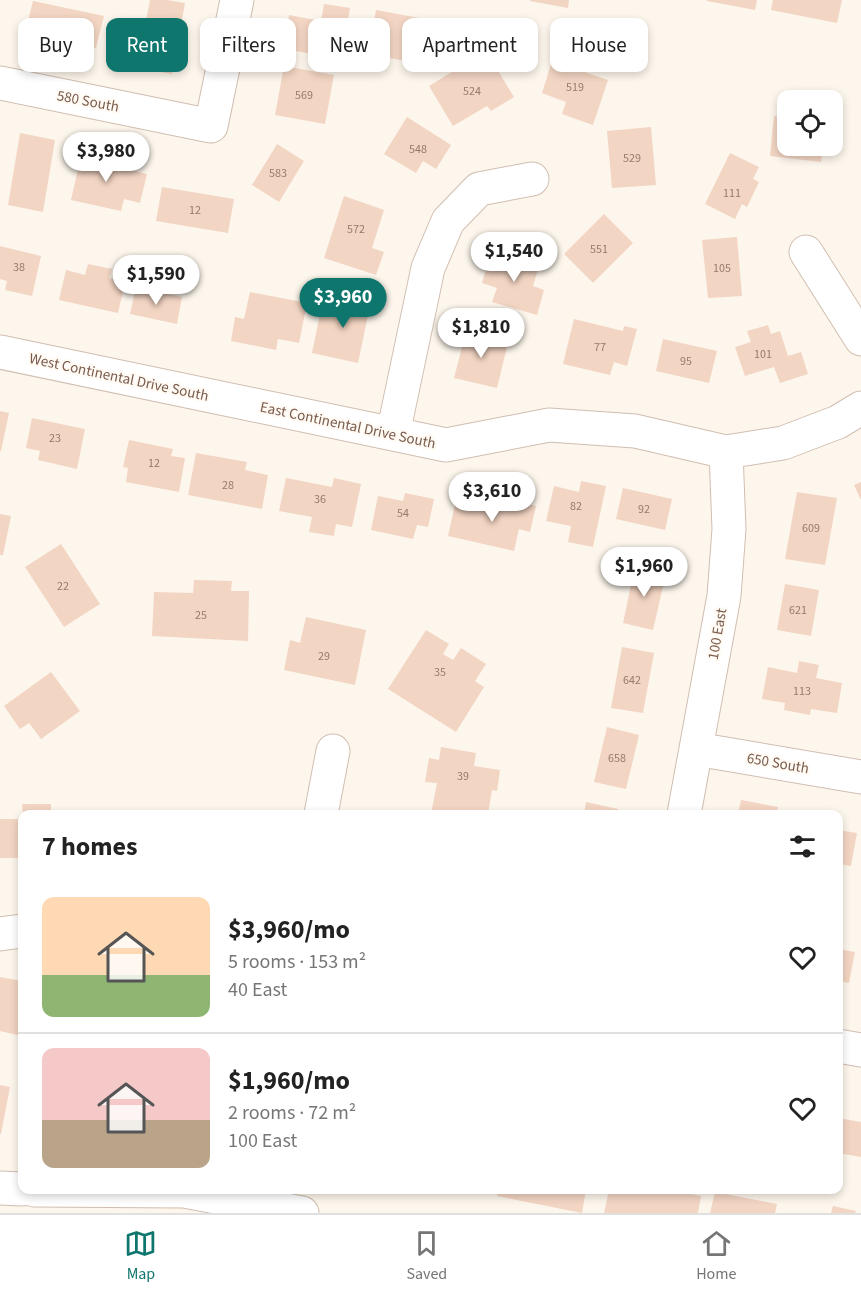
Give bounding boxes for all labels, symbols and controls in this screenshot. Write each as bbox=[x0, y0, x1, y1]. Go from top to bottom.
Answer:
chip: Buy bbox=[18, 18, 94, 72]
chip: Rent bbox=[106, 18, 188, 72]
chip: Filters bbox=[200, 18, 296, 72]
chip: New bbox=[308, 18, 390, 72]
chip: Apartment bbox=[402, 18, 538, 72]
chip: House bbox=[550, 18, 648, 72]
house number: 519 bbox=[566, 79, 584, 96]
house number: 524 bbox=[463, 83, 481, 100]
street label: 580 South bbox=[55, 85, 121, 118]
house number: 569 bbox=[295, 87, 313, 104]
map controls bbox=[777, 90, 843, 156]
button: locate bbox=[777, 90, 843, 156]
pin: $3,980 bbox=[57, 132, 155, 183]
text: $3,980 bbox=[77, 137, 135, 165]
house number: 548 bbox=[409, 141, 427, 158]
house number: 529 bbox=[623, 150, 641, 167]
house number: 583 bbox=[269, 165, 287, 182]
house number: 111 bbox=[723, 185, 741, 202]
house number: 12 bbox=[189, 202, 201, 219]
house number: 572 bbox=[347, 221, 365, 238]
pin: $1,540 bbox=[465, 232, 563, 283]
text: $1,540 bbox=[485, 237, 543, 265]
house number: 551 bbox=[590, 241, 608, 258]
pin: $1,590 bbox=[107, 255, 205, 306]
house number: 38 bbox=[13, 259, 25, 276]
text: $1,590 bbox=[127, 260, 185, 288]
house number: 105 bbox=[713, 260, 731, 277]
pin: $3,960 bbox=[294, 278, 392, 329]
text: $3,960 bbox=[314, 283, 372, 311]
pin: $1,810 bbox=[432, 308, 530, 359]
text: $1,810 bbox=[452, 313, 510, 341]
house number: 77 bbox=[594, 339, 606, 356]
house number: 101 bbox=[754, 346, 772, 363]
street label: West Continental Drive South bbox=[27, 348, 211, 407]
house number: 95 bbox=[680, 353, 692, 370]
street label: East Continental Drive South bbox=[258, 397, 438, 454]
house number: 23 bbox=[49, 430, 61, 447]
house number: 12 bbox=[148, 455, 160, 472]
pin: $3,610 bbox=[443, 472, 541, 523]
house number: 28 bbox=[222, 477, 234, 494]
text: $3,610 bbox=[463, 477, 521, 505]
house number: 36 bbox=[314, 491, 326, 508]
house number: 82 bbox=[570, 498, 582, 515]
house number: 92 bbox=[638, 501, 650, 518]
house number: 54 bbox=[397, 505, 409, 522]
house number: 609 bbox=[802, 520, 820, 537]
pin: $1,960 bbox=[595, 547, 693, 598]
text: $1,960 bbox=[615, 552, 673, 580]
house number: 22 bbox=[57, 578, 69, 595]
house number: 621 bbox=[789, 602, 807, 619]
house number: 25 bbox=[195, 607, 207, 624]
street label: 100 East bbox=[703, 607, 732, 661]
house number: 29 bbox=[318, 648, 330, 665]
house number: 35 bbox=[434, 664, 446, 681]
house number: 642 bbox=[623, 672, 641, 689]
house number: 113 bbox=[793, 683, 811, 700]
street label: 650 South bbox=[745, 748, 811, 779]
house number: 658 bbox=[608, 750, 626, 767]
house number: 39 bbox=[457, 768, 469, 785]
text: 7 homes bbox=[42, 828, 137, 865]
icon: filters bbox=[786, 830, 819, 863]
text: $3,960/mo bbox=[228, 911, 350, 948]
icon: home bbox=[90, 921, 162, 993]
icon: heart bbox=[786, 941, 819, 974]
text: 5 rooms · 153 m² bbox=[228, 948, 366, 976]
text: 40 East bbox=[228, 976, 287, 1004]
text: $1,960/mo bbox=[228, 1062, 350, 1099]
icon: home bbox=[90, 1072, 162, 1144]
icon: heart bbox=[786, 1092, 819, 1125]
text: 2 rooms · 72 m² bbox=[228, 1099, 356, 1127]
text: 100 East bbox=[228, 1127, 297, 1155]
tab: Map bbox=[124, 1227, 157, 1285]
tab: Saved bbox=[406, 1227, 447, 1285]
tab: Home bbox=[696, 1227, 737, 1285]

